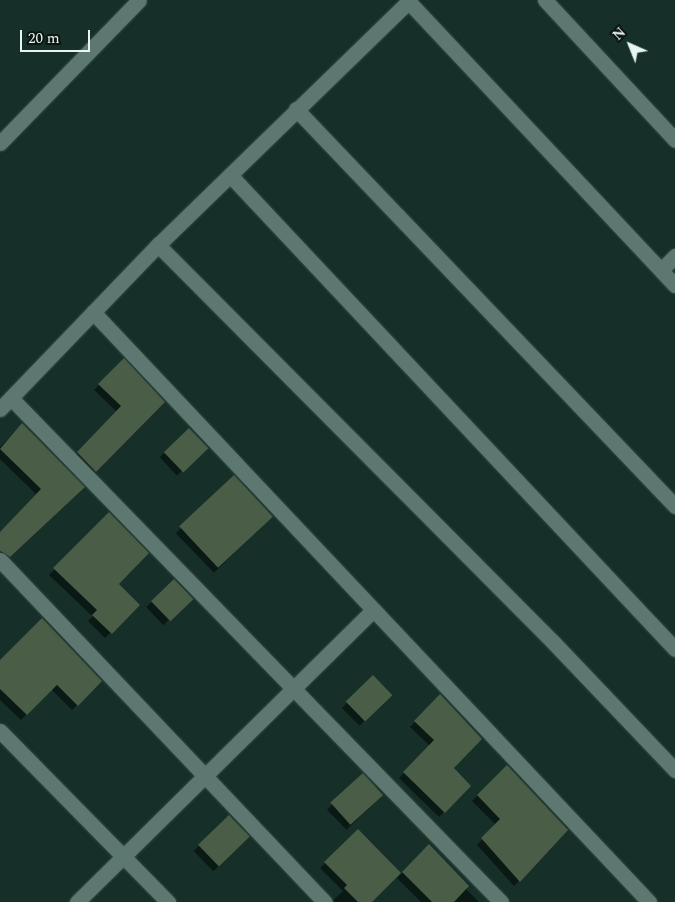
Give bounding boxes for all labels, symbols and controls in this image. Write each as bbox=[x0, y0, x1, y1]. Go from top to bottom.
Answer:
scale bar bbox=[22, 20, 92, 52]
north arrow bbox=[605, 20, 655, 70]
text: N bbox=[608, 22, 631, 45]
text: 20 m bbox=[28, 27, 60, 50]

